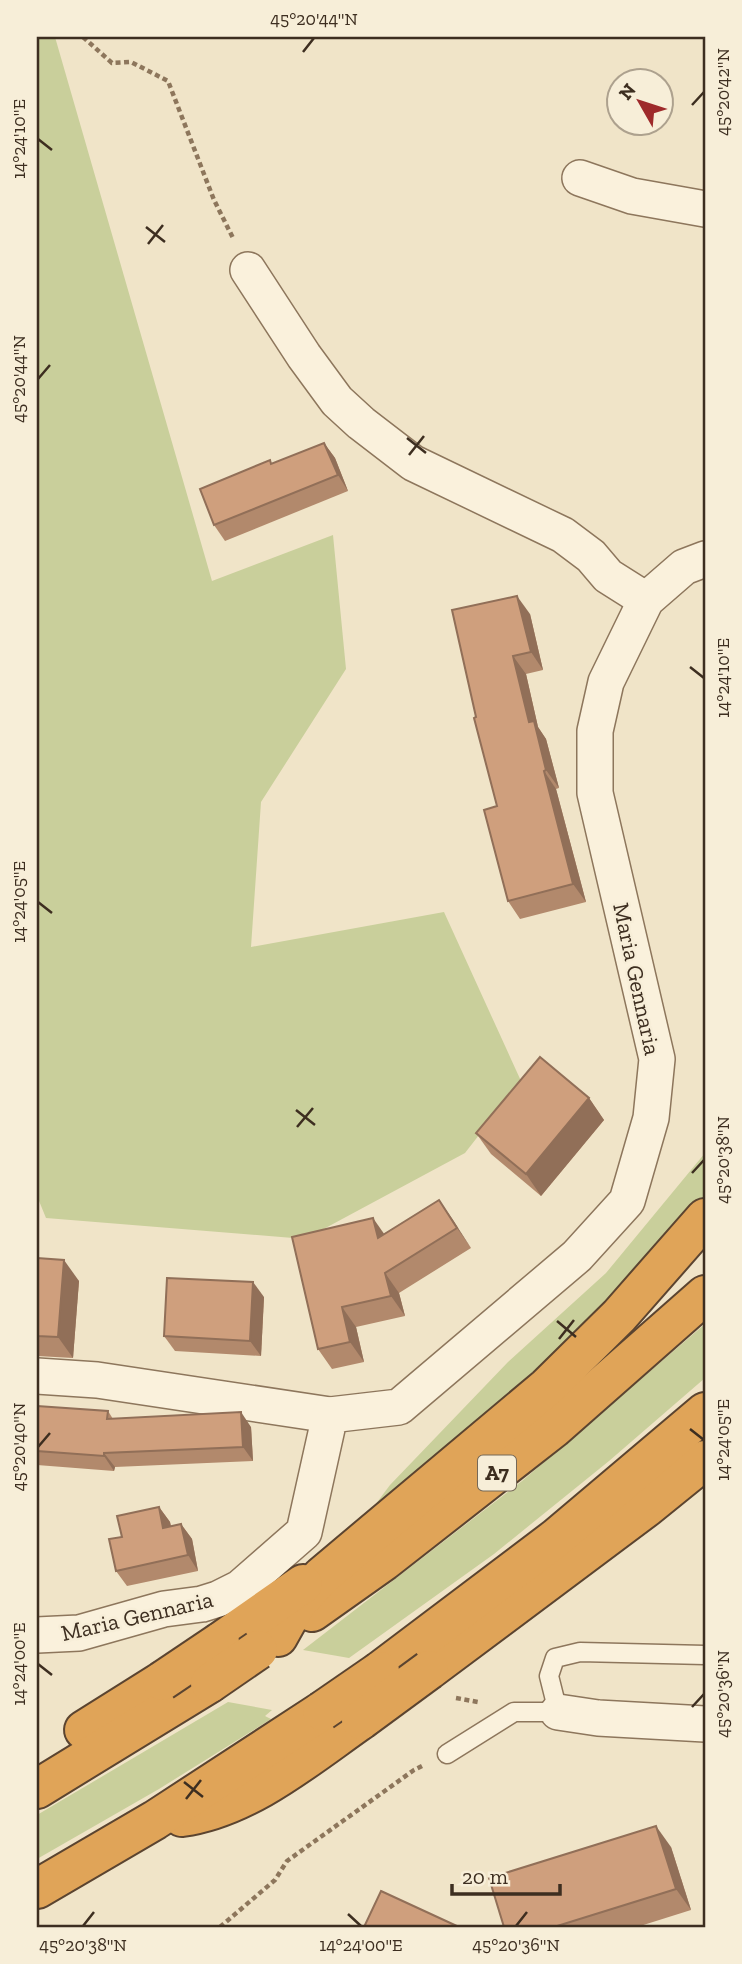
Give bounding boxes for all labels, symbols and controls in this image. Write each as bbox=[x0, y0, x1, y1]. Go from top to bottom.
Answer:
text: 45°20'44"N bbox=[270, 8, 358, 30]
text: 45°20'42"N bbox=[712, 48, 734, 136]
north arrow bbox=[606, 66, 676, 136]
text: N bbox=[614, 79, 641, 104]
text: 14°24'10"E bbox=[8, 99, 30, 179]
text: 45°20'44"N bbox=[8, 335, 30, 423]
text: 14°24'10"E bbox=[712, 638, 734, 718]
text: 14°24'05"E bbox=[8, 861, 30, 943]
street label: Maria Gennaria bbox=[607, 900, 667, 1058]
text: 45°20'38"N bbox=[712, 1116, 734, 1204]
text: 14°24'05"E bbox=[712, 1399, 734, 1481]
text: 45°20'40"N bbox=[8, 1403, 30, 1491]
road number: A7 bbox=[478, 1456, 516, 1490]
street label: Maria Gennaria bbox=[58, 1585, 216, 1647]
text: 14°24'00"E bbox=[8, 1622, 30, 1706]
text: 45°20'36"N bbox=[712, 1650, 734, 1738]
scale bar bbox=[452, 1852, 560, 1896]
text: 20 m bbox=[462, 1864, 508, 1889]
text: 45°20'38"N bbox=[39, 1934, 127, 1956]
text: 14°24'00"E bbox=[319, 1934, 403, 1956]
text: 45°20'36"N bbox=[472, 1934, 560, 1956]

